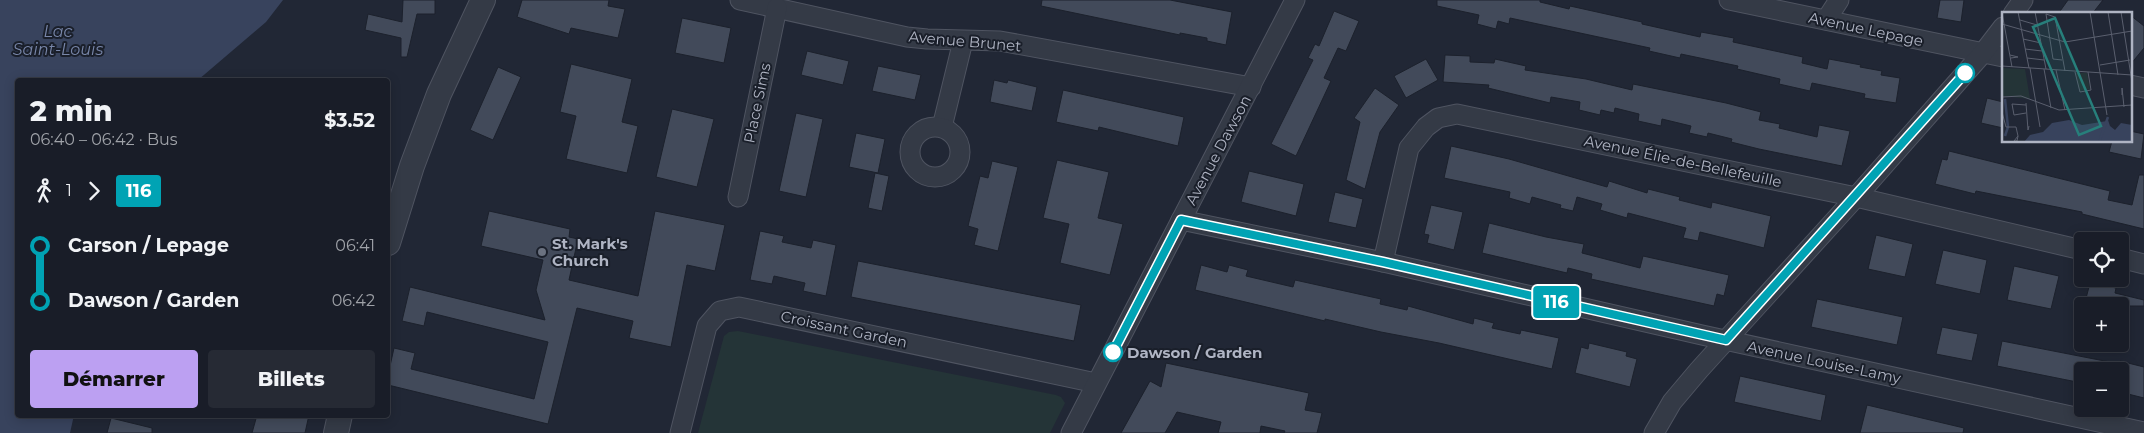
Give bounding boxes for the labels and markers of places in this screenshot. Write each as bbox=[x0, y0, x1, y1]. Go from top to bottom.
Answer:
unlabelled marker bbox=[1955, 63, 1975, 83]
place label: St. Mark's Church bbox=[552, 234, 628, 270]
marker: St. Mark's Church bbox=[536, 246, 548, 258]
marker: Dawson / Garden bbox=[1103, 342, 1123, 362]
place label: Dawson / Garden bbox=[1127, 343, 1262, 362]

